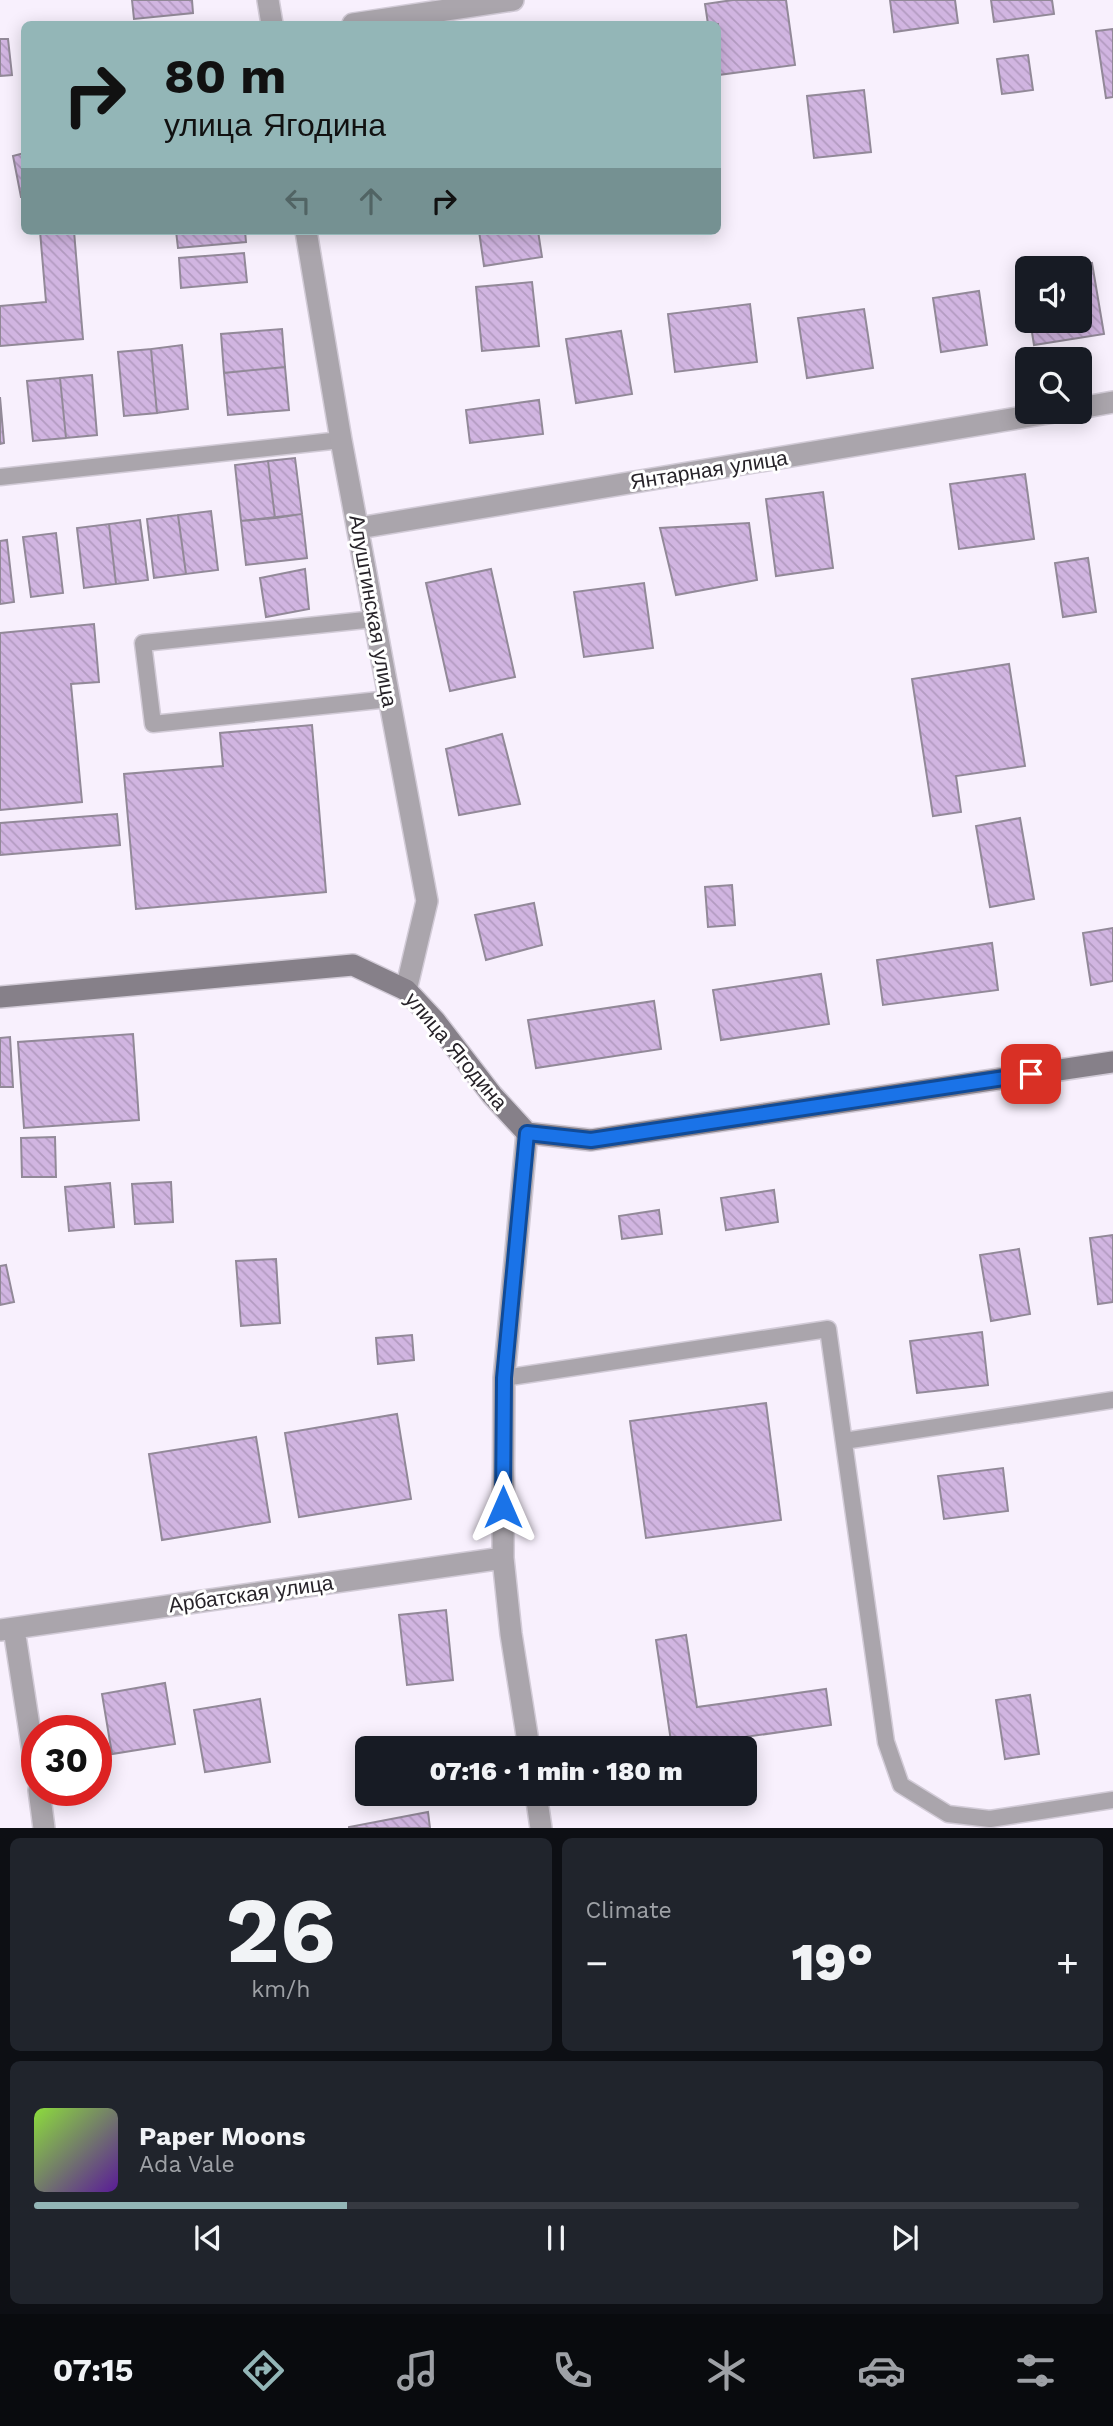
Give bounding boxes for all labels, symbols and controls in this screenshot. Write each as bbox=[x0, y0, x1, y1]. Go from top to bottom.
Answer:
text: 80 m bbox=[164, 47, 286, 105]
icon: right bbox=[49, 49, 140, 140]
text: улица Ягодина bbox=[164, 106, 386, 144]
icon: left bbox=[279, 182, 317, 220]
icon: ahead bbox=[352, 182, 390, 220]
icon: right bbox=[425, 182, 463, 220]
map controls bbox=[1015, 256, 1092, 424]
button: sound bbox=[1015, 256, 1092, 333]
button: search bbox=[1015, 347, 1092, 424]
street label: Янтарная улица bbox=[628, 445, 790, 494]
street label: Алуштинская улица bbox=[344, 513, 403, 709]
street label: улица Ягодина bbox=[400, 987, 513, 1115]
pin bbox=[1001, 1044, 1061, 1104]
icon: arrive bbox=[1012, 1055, 1050, 1093]
position arrow bbox=[466, 1470, 540, 1544]
street label: Арбатская улица bbox=[167, 1570, 335, 1617]
speed limit sign: 30 bbox=[21, 1715, 112, 1806]
text: 07:16 · 1 min · 180 m bbox=[429, 1756, 683, 1786]
text: 26 bbox=[226, 1877, 336, 1984]
text: Climate bbox=[586, 1897, 672, 1924]
text: 19° bbox=[791, 1932, 873, 1993]
text: − bbox=[586, 1941, 608, 1985]
text: + bbox=[1056, 1941, 1079, 1985]
text: km/h bbox=[251, 1976, 310, 2003]
text: Paper Moons bbox=[139, 2121, 306, 2151]
text: Ada Vale bbox=[139, 2151, 235, 2178]
icon: previous bbox=[189, 2219, 227, 2257]
icon: pause bbox=[537, 2219, 575, 2257]
icon: next bbox=[886, 2219, 924, 2257]
icon: directions bbox=[239, 2346, 288, 2395]
icon: music bbox=[393, 2346, 442, 2395]
icon: phone bbox=[548, 2346, 597, 2395]
icon: climate bbox=[702, 2346, 751, 2395]
icon: car bbox=[857, 2346, 906, 2395]
icon: filters bbox=[1011, 2346, 1060, 2395]
text: 07:15 bbox=[53, 2351, 134, 2389]

